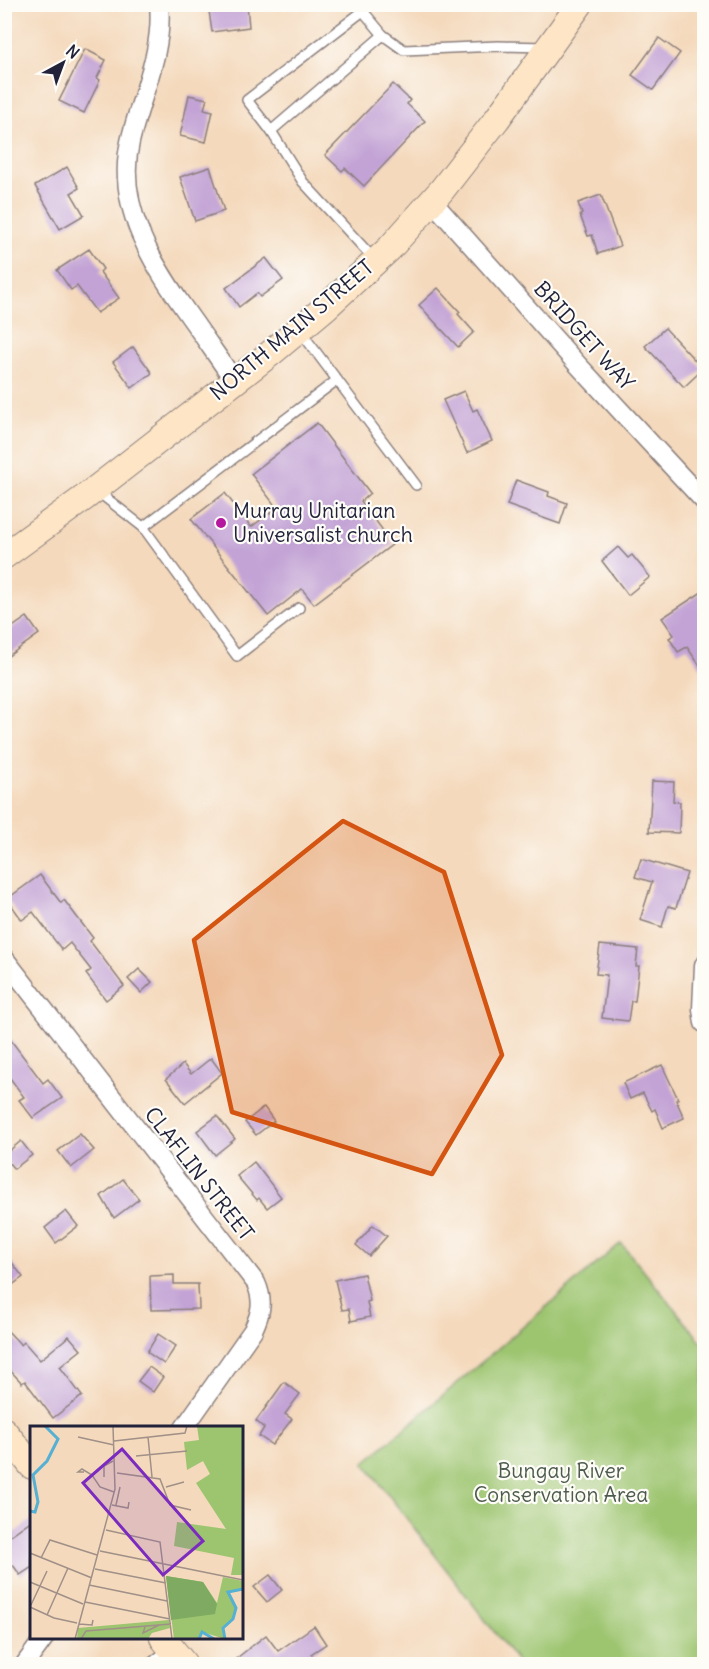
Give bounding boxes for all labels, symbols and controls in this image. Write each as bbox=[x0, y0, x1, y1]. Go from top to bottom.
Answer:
north arrow bbox=[33, 33, 93, 93]
text: N bbox=[62, 41, 84, 63]
street label: NORTH MAIN STREET bbox=[204, 253, 379, 406]
street label: BRIDGET WAY bbox=[528, 276, 641, 396]
place label: Murray Unitarian Universalist church bbox=[233, 497, 413, 548]
marker: Murray Unitarian Universalist church bbox=[214, 516, 228, 530]
street label: CLAFLIN STREET bbox=[139, 1101, 260, 1246]
inset map bbox=[30, 1426, 243, 1639]
park label: Bungay River Conservation Area bbox=[474, 1457, 648, 1508]

